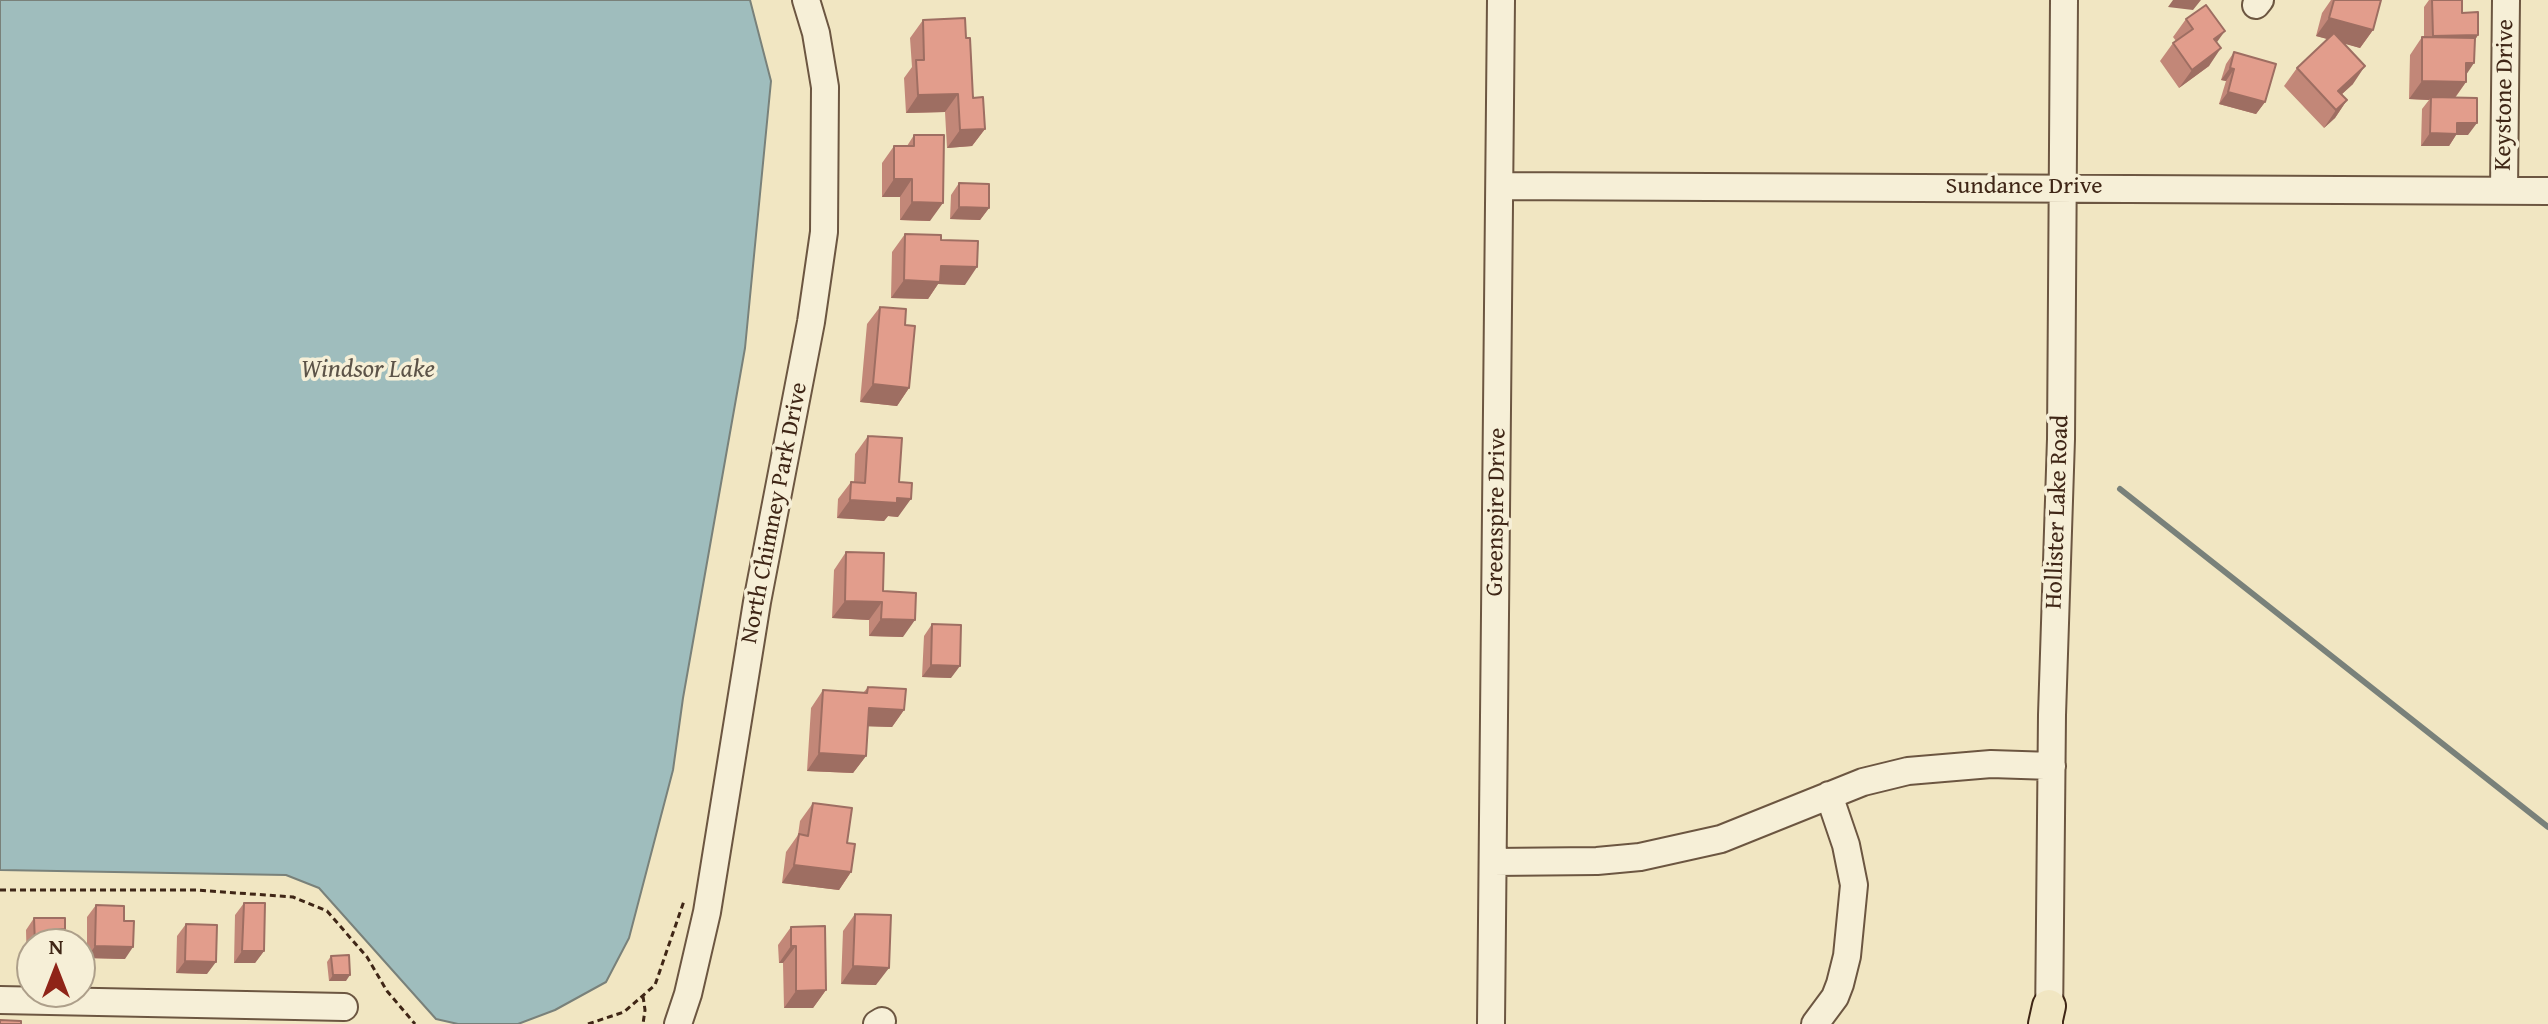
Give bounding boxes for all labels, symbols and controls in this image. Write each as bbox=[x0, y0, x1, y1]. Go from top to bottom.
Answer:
street label: Keystone Drive bbox=[2489, 19, 2521, 171]
street label: Sundance Drive bbox=[1946, 173, 2102, 201]
water label: Windsor Lake bbox=[301, 354, 435, 386]
street label: North Chimney Park Drive bbox=[736, 380, 814, 646]
street label: Hollister Lake Road bbox=[2040, 414, 2076, 610]
street label: Greenspire Drive bbox=[1481, 427, 1513, 597]
north arrow bbox=[16, 928, 96, 1008]
text: N bbox=[49, 930, 63, 962]

